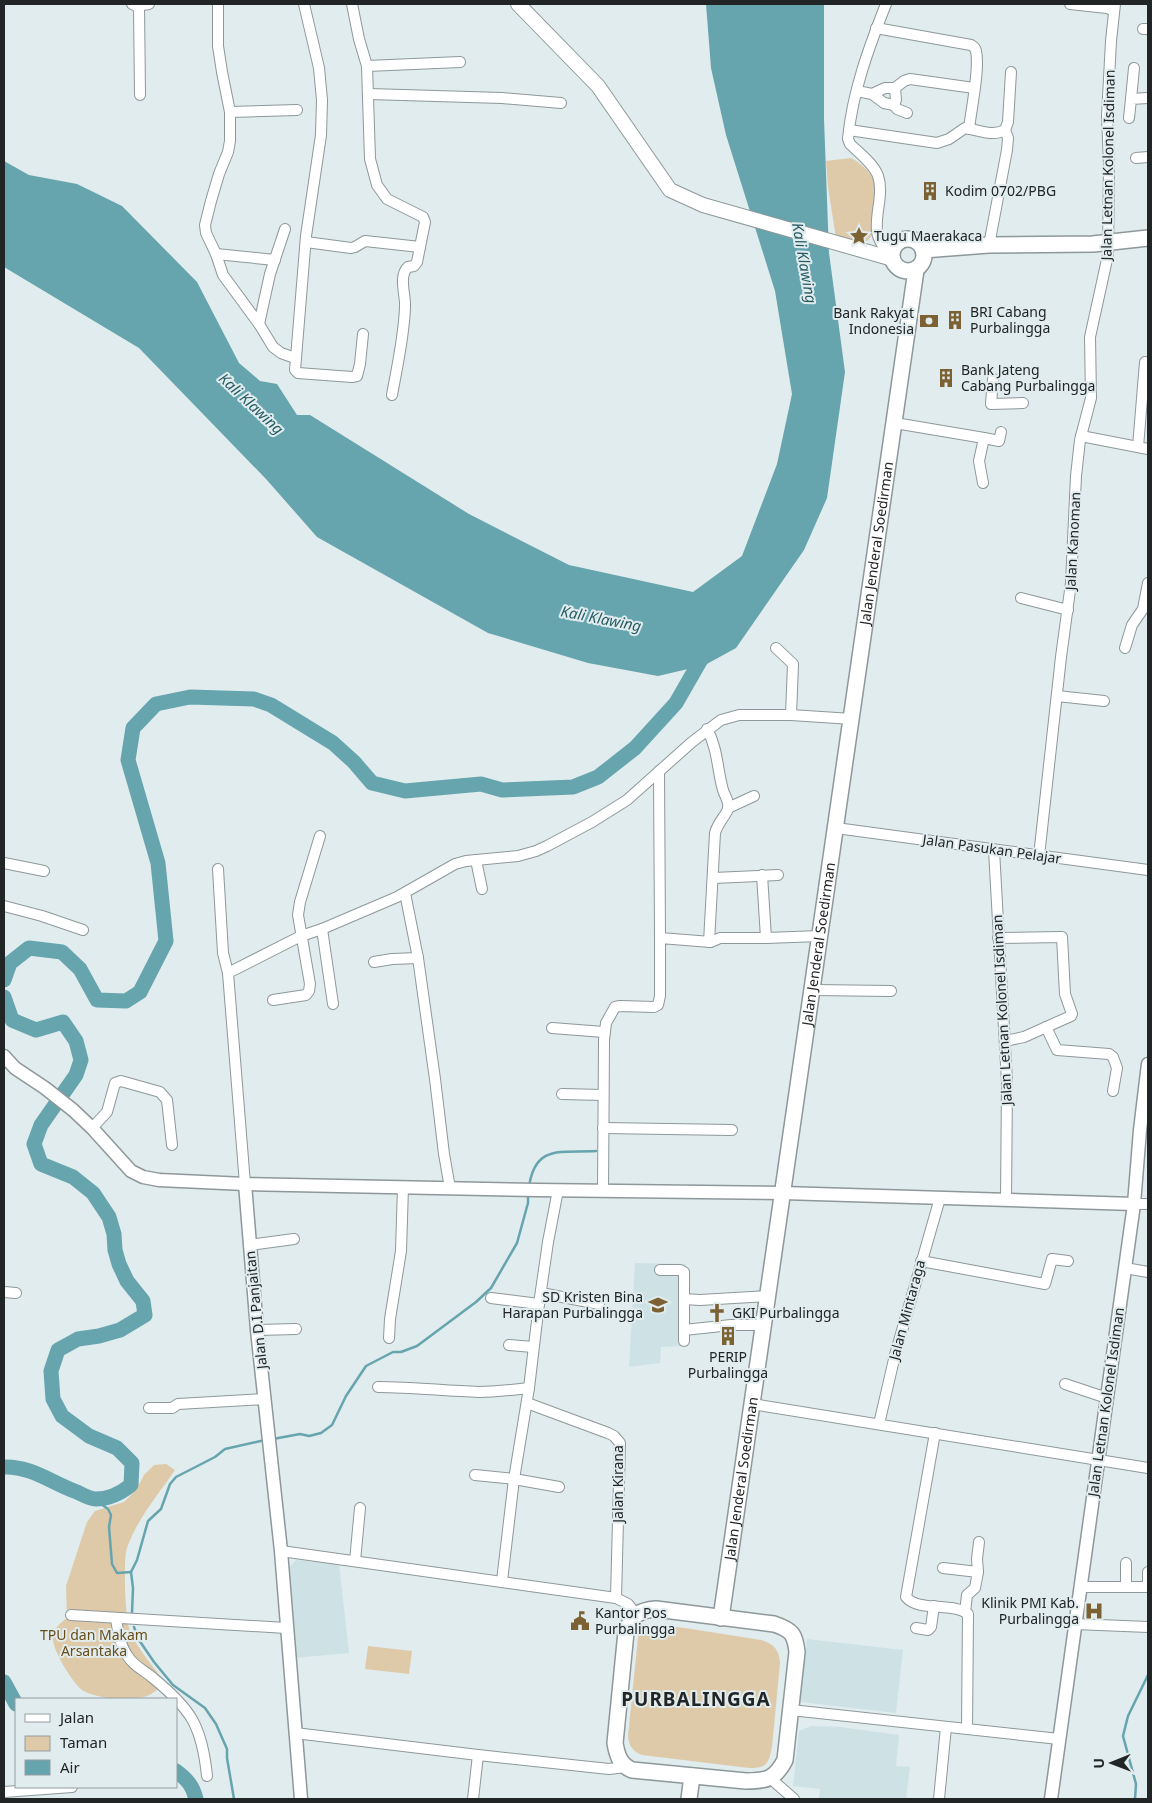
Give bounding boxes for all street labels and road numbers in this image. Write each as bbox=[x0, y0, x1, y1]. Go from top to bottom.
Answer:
street label: Jalan Letnan Kolonel Isdiman bbox=[1096, 69, 1119, 263]
street label: Jalan Jenderal Soedirman bbox=[855, 460, 897, 628]
street label: Jalan Kanoman bbox=[1060, 491, 1085, 593]
street label: Jalan Pasukan Pelajar bbox=[920, 829, 1063, 868]
street label: Jalan Jenderal Soedirman bbox=[797, 861, 839, 1029]
street label: Jalan Letnan Kolonel Isdiman bbox=[987, 914, 1016, 1108]
street label: Jalan D.I Panjaitan bbox=[240, 1250, 271, 1372]
street label: Jalan Mintaraga bbox=[883, 1258, 929, 1364]
street label: Jalan Letnan Kolonel Isdiman bbox=[1083, 1306, 1128, 1500]
street label: Jalan Jenderal Soedirman bbox=[719, 1395, 762, 1563]
street label: Jalan Kirana bbox=[608, 1445, 627, 1525]

